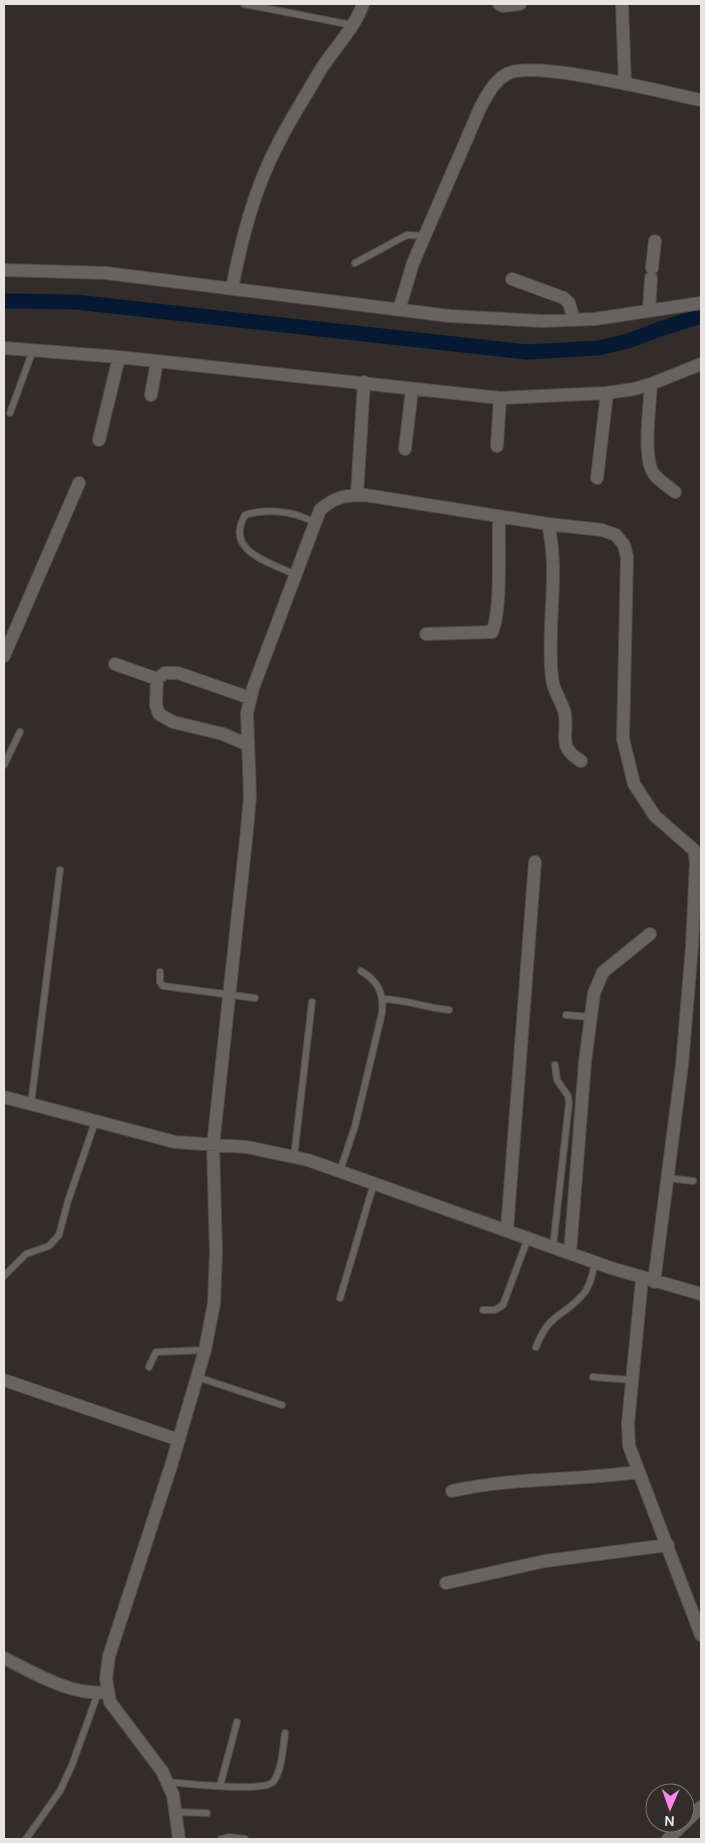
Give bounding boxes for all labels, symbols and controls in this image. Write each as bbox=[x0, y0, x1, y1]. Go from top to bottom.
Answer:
north arrow bbox=[645, 1783, 695, 1833]
text: N bbox=[664, 1812, 675, 1830]

